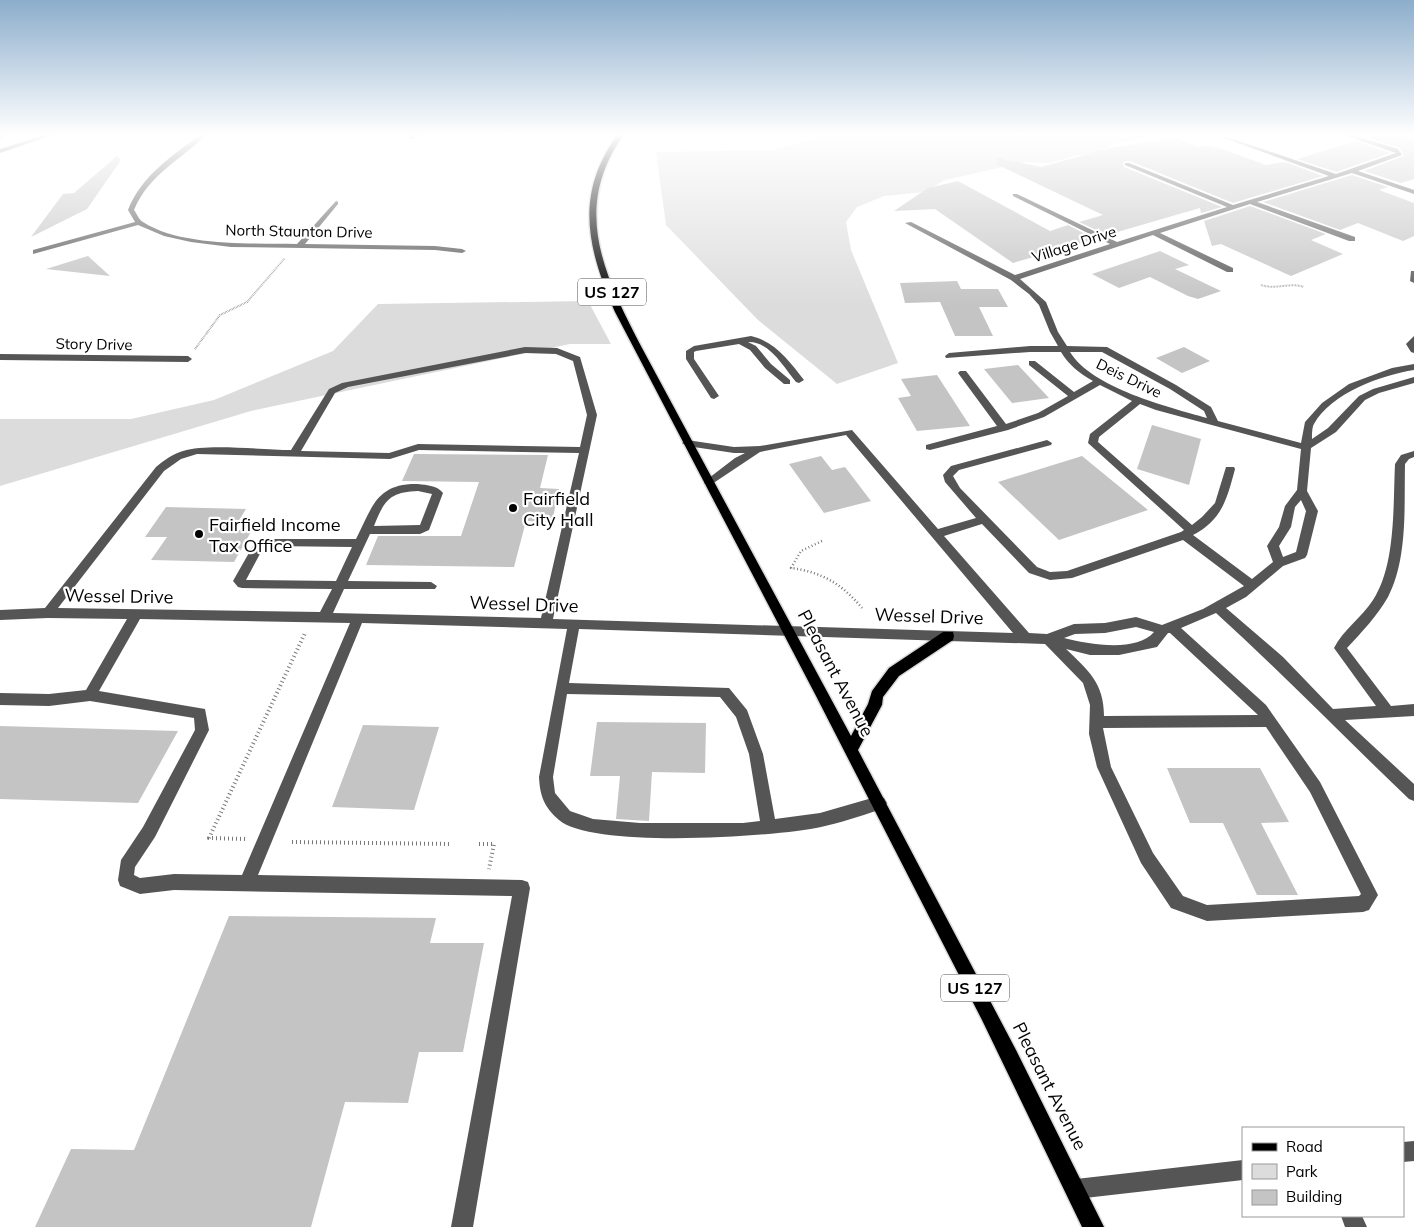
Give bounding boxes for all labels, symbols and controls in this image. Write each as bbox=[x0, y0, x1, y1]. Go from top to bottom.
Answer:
street label: North Staunton Drive bbox=[225, 220, 373, 242]
street label: Village Drive bbox=[1029, 221, 1119, 267]
road number: US 127 bbox=[578, 278, 646, 306]
street label: Story Drive bbox=[55, 334, 133, 354]
street label: Deis Drive bbox=[1093, 354, 1165, 402]
place label: Fairfield City Hall bbox=[523, 487, 593, 531]
marker: Fairfield City Hall bbox=[507, 502, 519, 514]
place label: Fairfield Income Tax Office bbox=[209, 513, 341, 557]
marker: Fairfield Income Tax Office bbox=[193, 528, 205, 540]
street label: Wessel Drive bbox=[64, 584, 174, 608]
street label: Wessel Drive bbox=[469, 591, 579, 617]
street label: Wessel Drive bbox=[874, 603, 984, 629]
street label: Pleasant Avenue bbox=[793, 606, 879, 740]
road number: US 127 bbox=[941, 974, 1009, 1001]
street label: Pleasant Avenue bbox=[1008, 1018, 1092, 1154]
legend bbox=[1242, 1127, 1404, 1217]
text: Road bbox=[1286, 1137, 1323, 1156]
text: Park bbox=[1286, 1162, 1318, 1181]
text: Building bbox=[1286, 1187, 1342, 1206]

